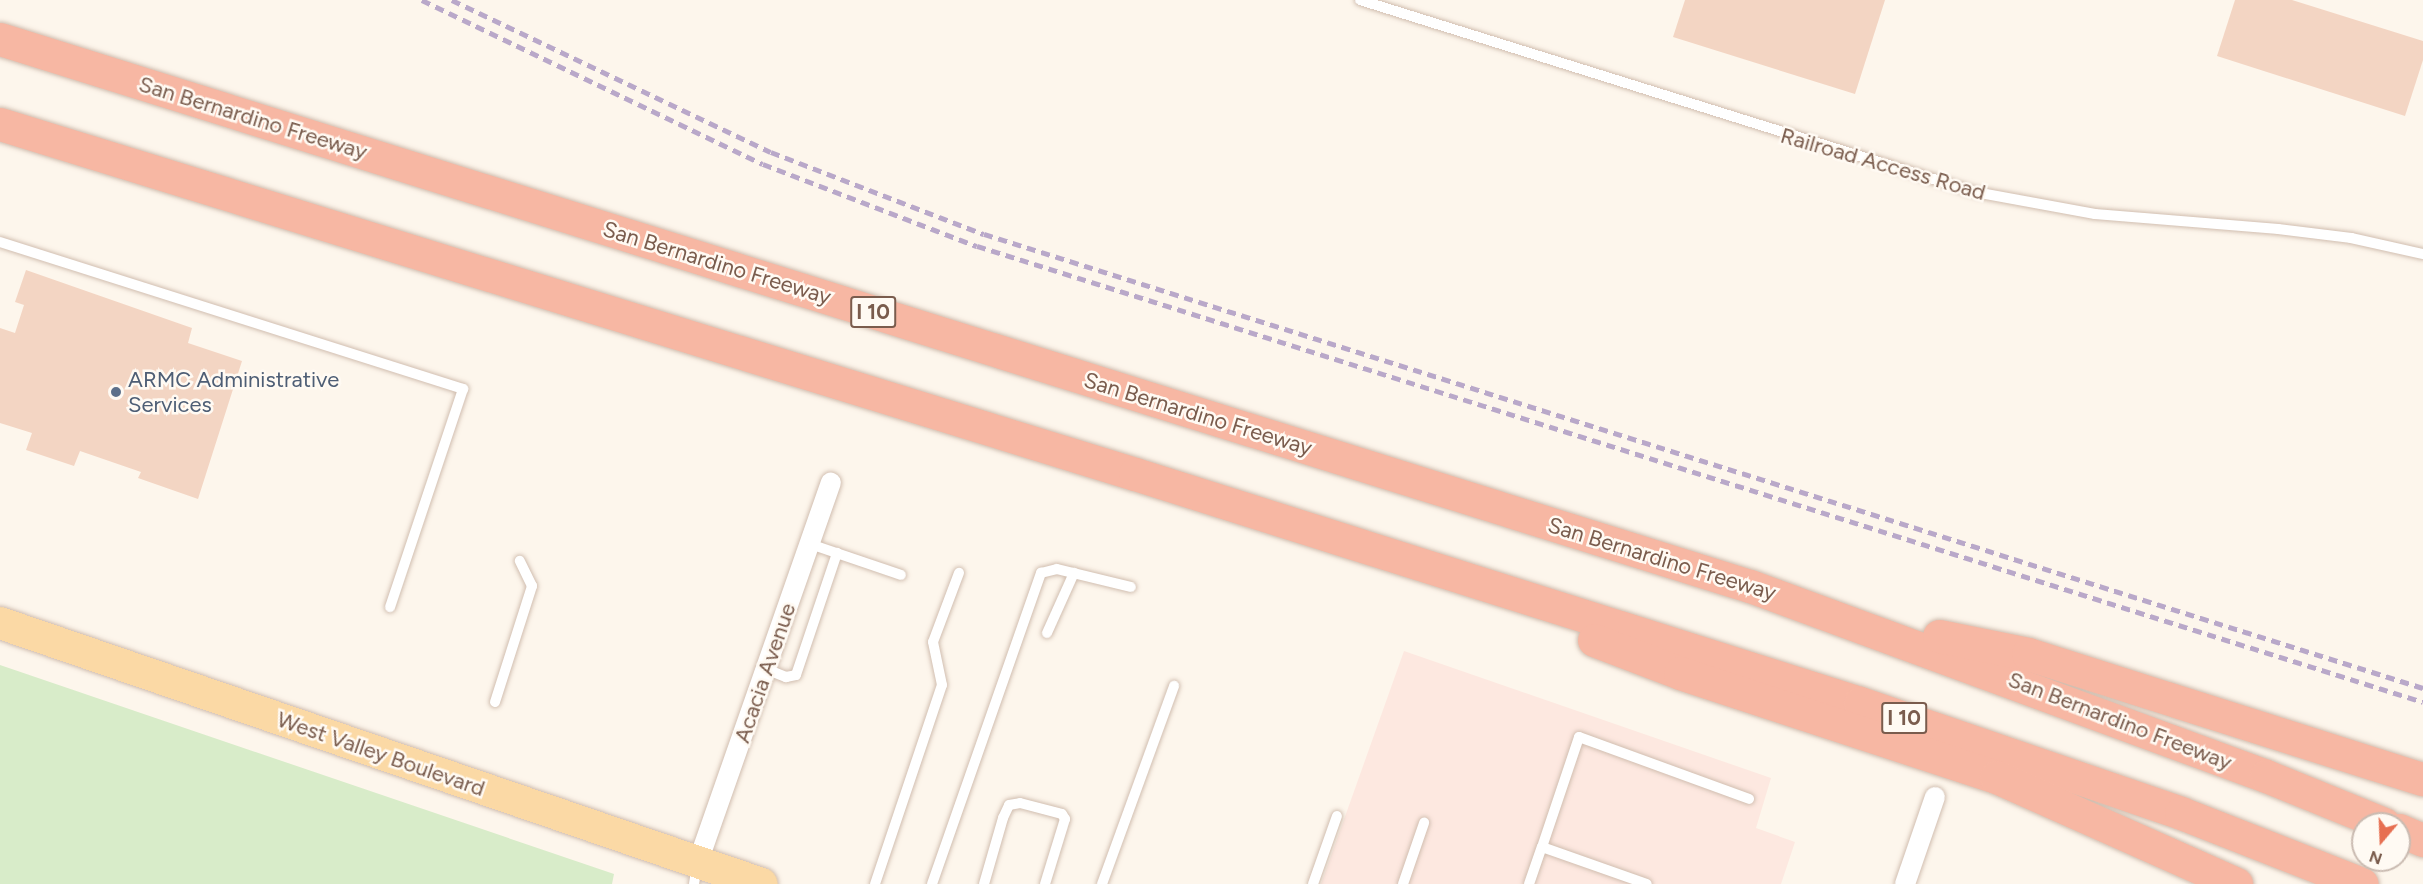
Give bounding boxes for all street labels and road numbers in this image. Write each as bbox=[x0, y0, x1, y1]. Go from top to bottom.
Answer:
street label: San Bernardino Freeway bbox=[136, 71, 370, 165]
street label: Railroad Access Road bbox=[1778, 122, 1988, 206]
street label: San Bernardino Freeway bbox=[600, 216, 834, 310]
road number: I 10 bbox=[849, 294, 897, 330]
street label: San Bernardino Freeway bbox=[1081, 367, 1315, 461]
street label: San Bernardino Freeway bbox=[1545, 512, 1779, 606]
street label: Acacia Avenue bbox=[729, 600, 801, 746]
street label: San Bernardino Freeway bbox=[2005, 666, 2235, 776]
road number: I 10 bbox=[1880, 700, 1928, 736]
street label: West Valley Boulevard bbox=[274, 706, 488, 802]

